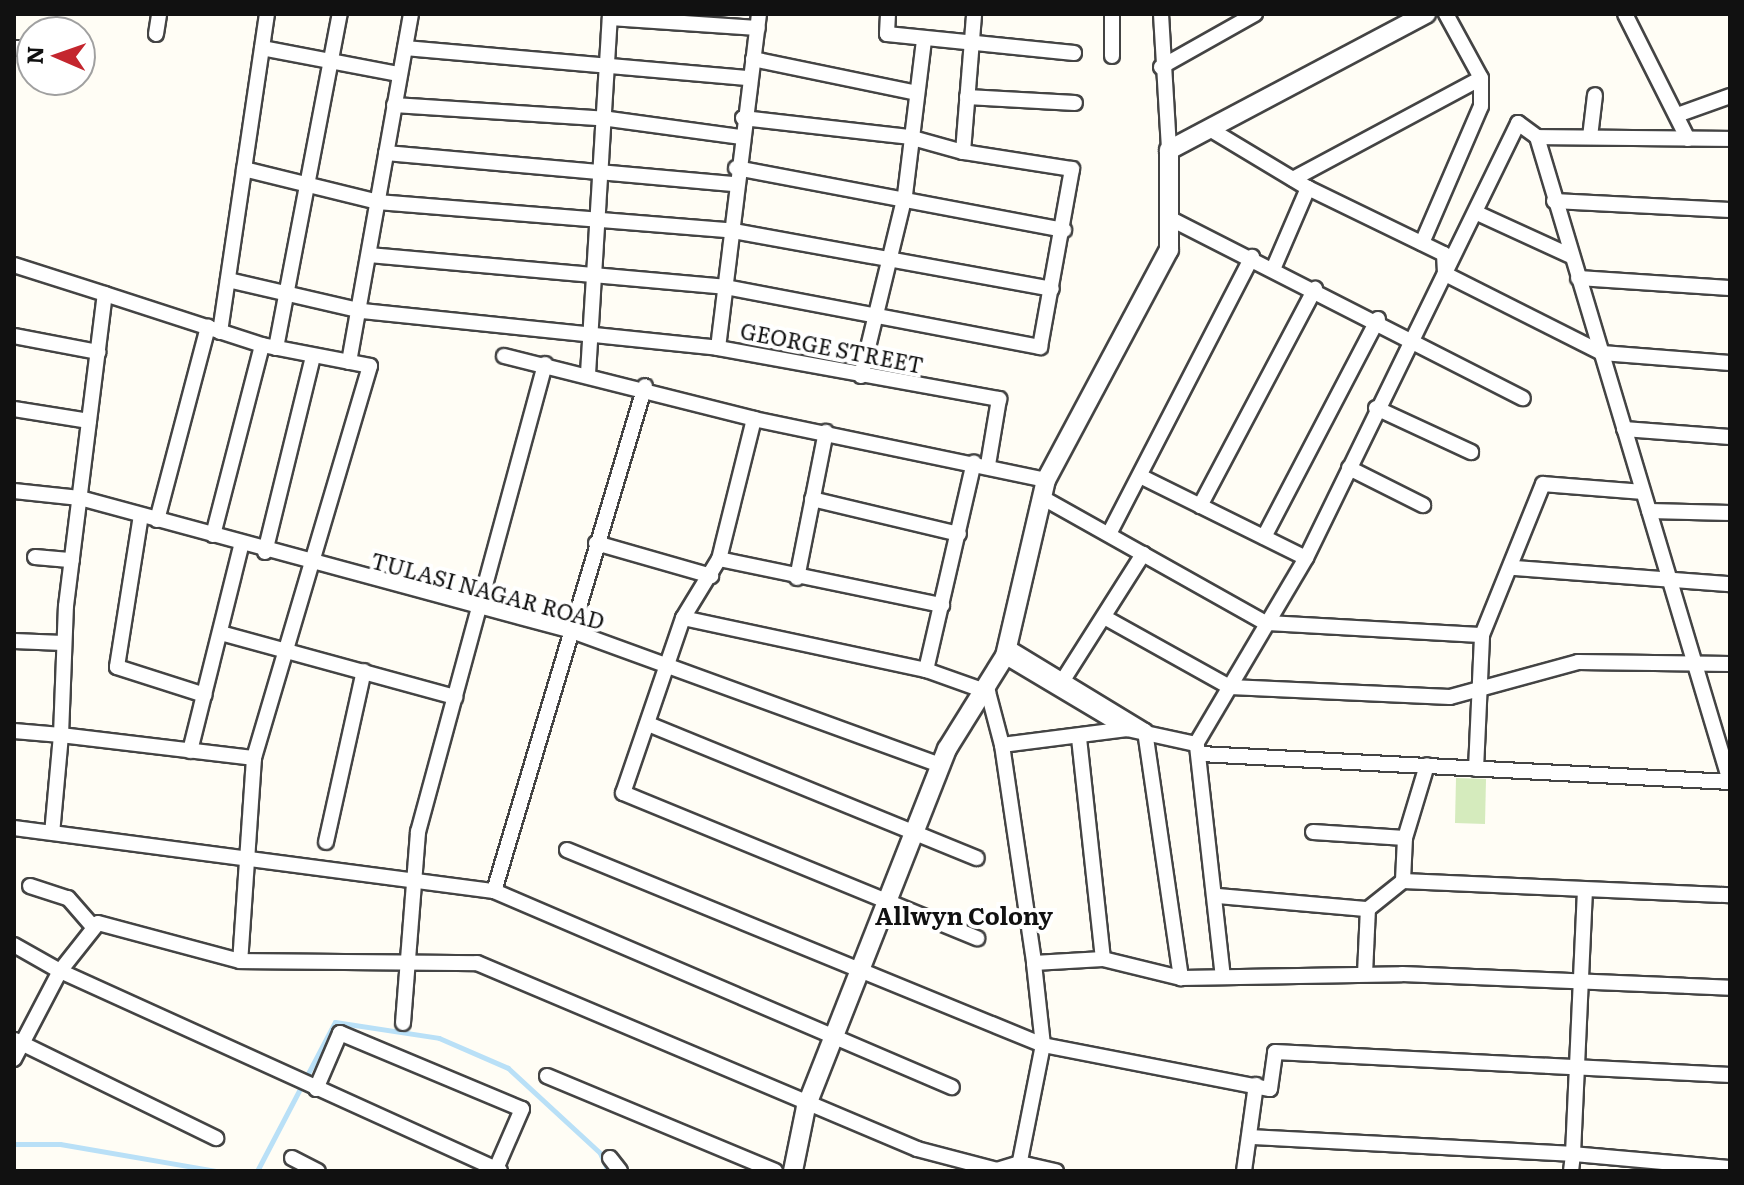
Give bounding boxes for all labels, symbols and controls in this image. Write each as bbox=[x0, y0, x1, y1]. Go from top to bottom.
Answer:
north arrow bbox=[16, 16, 96, 96]
text: N bbox=[17, 45, 50, 65]
street label: GEORGE STREET bbox=[738, 316, 926, 378]
street label: TULASI NAGAR ROAD bbox=[368, 546, 608, 634]
district label: Allwyn Colony bbox=[875, 901, 1053, 929]

